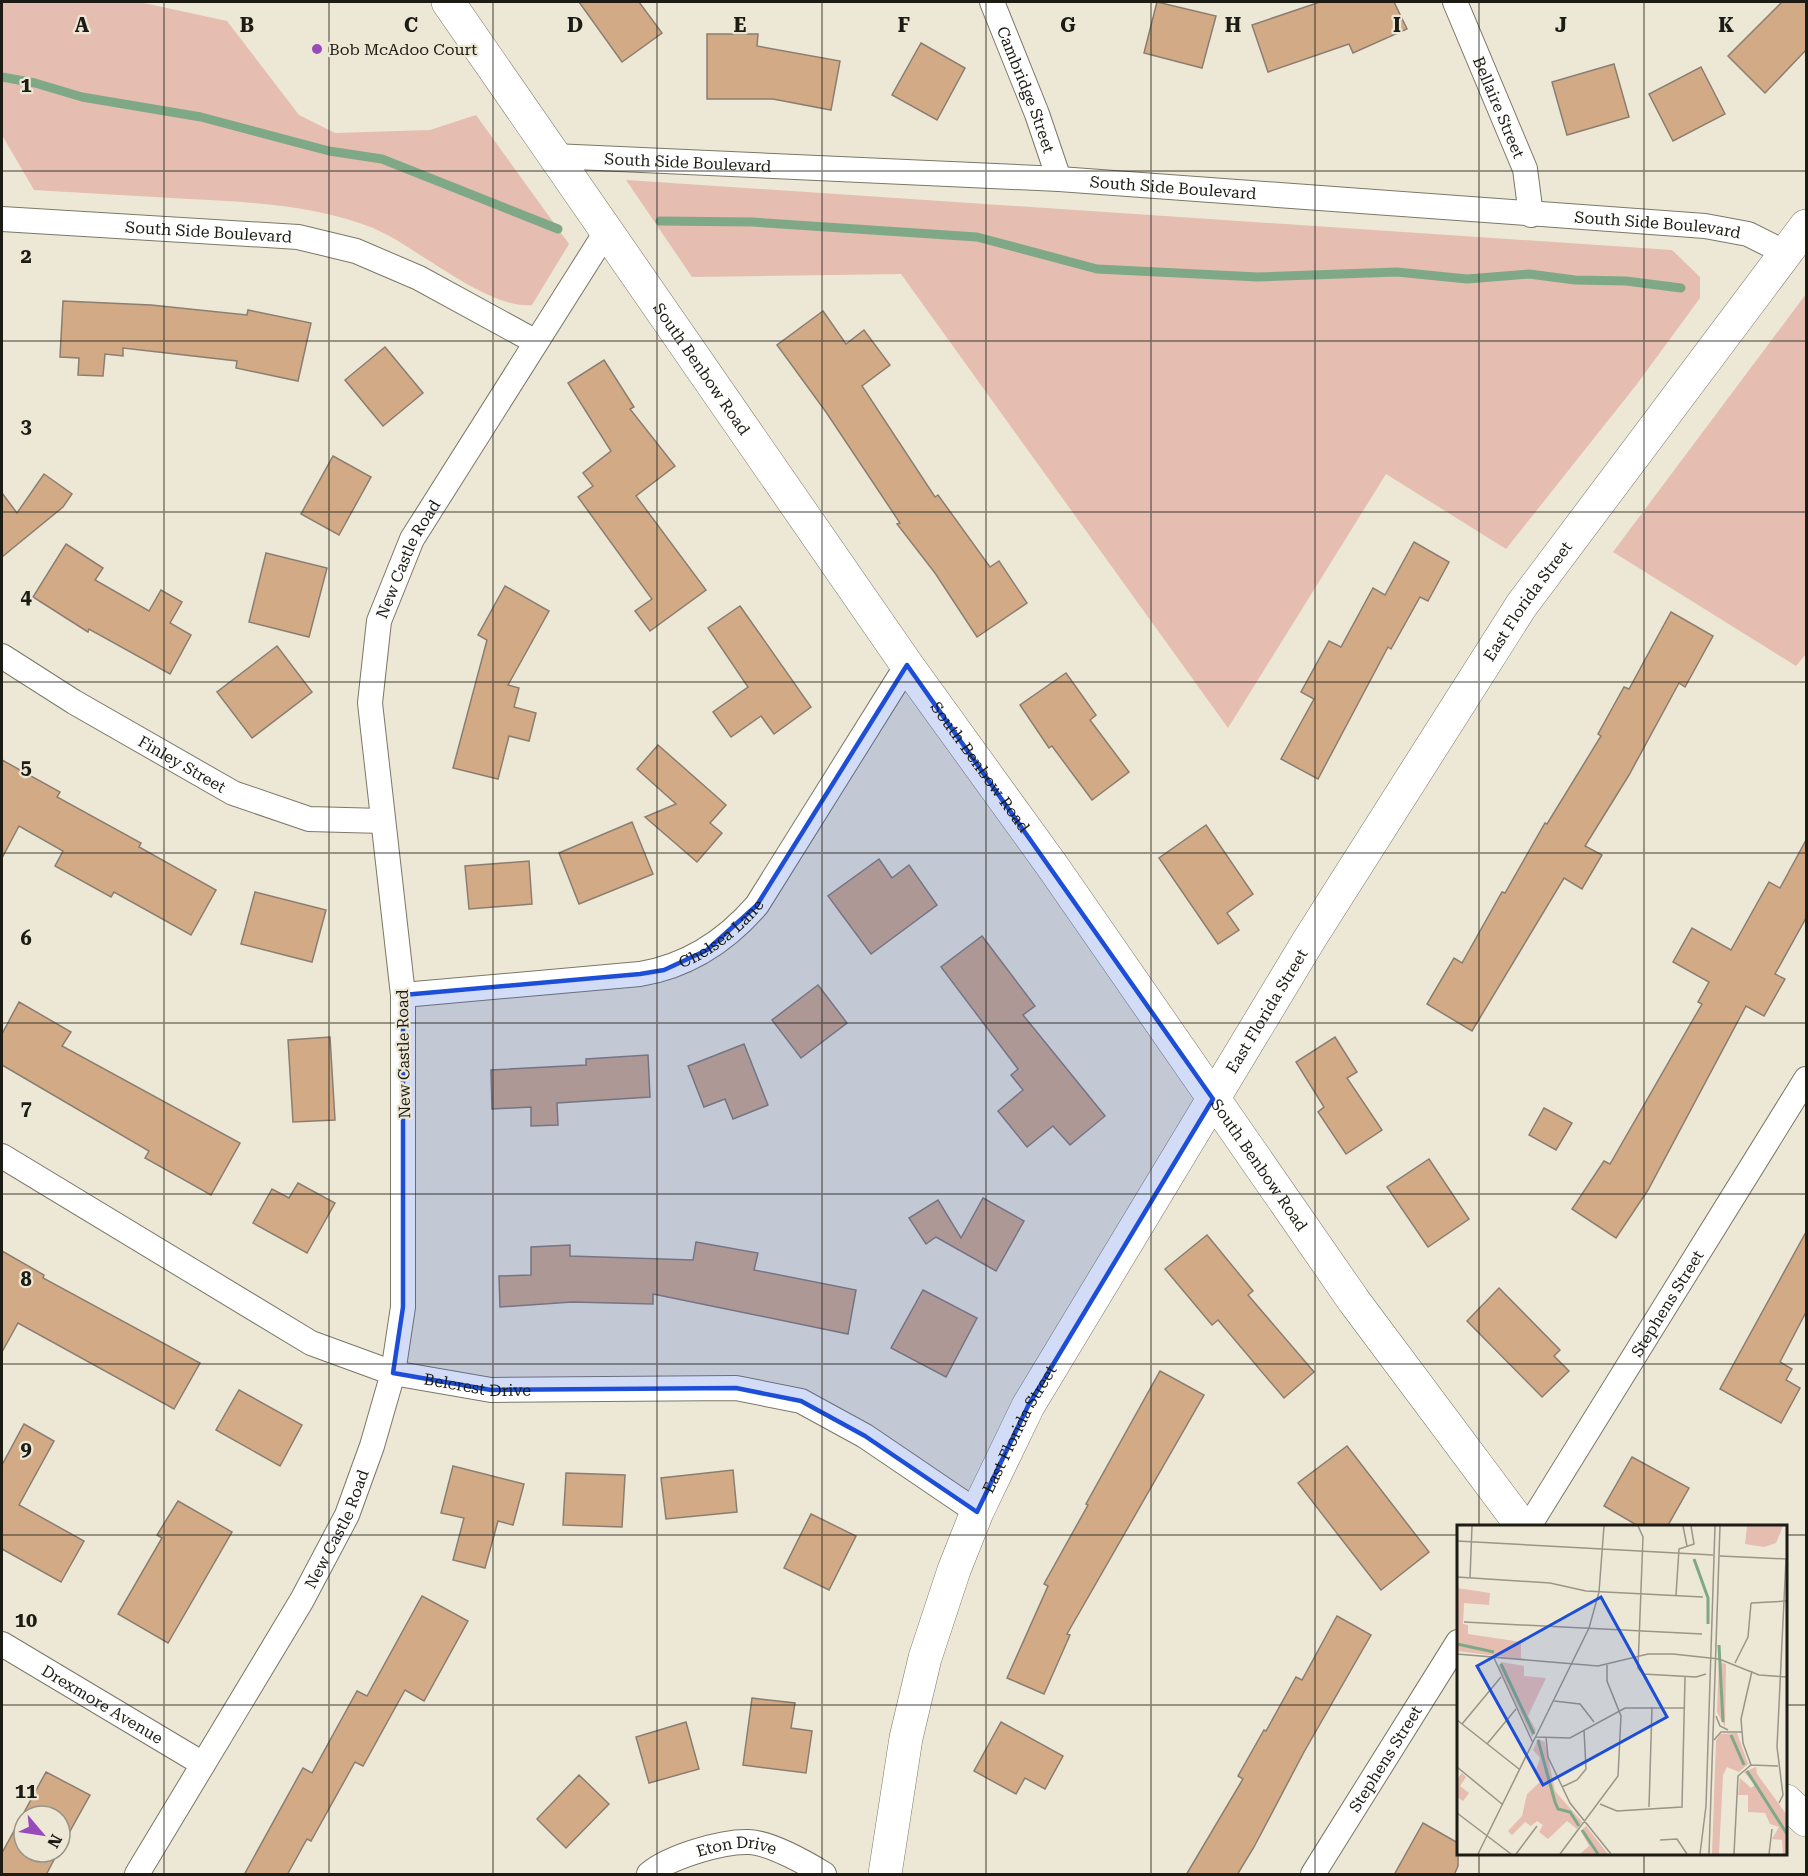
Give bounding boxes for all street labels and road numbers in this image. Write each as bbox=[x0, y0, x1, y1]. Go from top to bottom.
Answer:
street label: Cambridge Street bbox=[993, 24, 1059, 156]
street label: Bellaire Street bbox=[1469, 54, 1528, 161]
street label: South Side Boulevard bbox=[604, 149, 772, 176]
street label: South Side Boulevard bbox=[1089, 172, 1257, 203]
street label: South Side Boulevard bbox=[1574, 208, 1742, 242]
street label: South Side Boulevard bbox=[125, 218, 293, 247]
street label: South Benbow Road bbox=[649, 299, 754, 439]
street label: New Castle Road bbox=[372, 496, 444, 621]
street label: East Florida Street bbox=[1480, 538, 1576, 665]
street label: South Benbow Road bbox=[927, 698, 1034, 836]
street label: Finley Street bbox=[135, 732, 229, 797]
street label: Chelsea Lane bbox=[676, 896, 768, 972]
street label: East Florida Street bbox=[1222, 945, 1311, 1077]
street label: New Castle Road bbox=[393, 989, 414, 1119]
street label: South Benbow Road bbox=[1207, 1095, 1312, 1235]
street label: Stephens Street bbox=[1627, 1247, 1708, 1360]
street label: East Florida Street bbox=[979, 1362, 1061, 1496]
street label: Belcrest Drive bbox=[422, 1370, 531, 1400]
street label: New Castle Road bbox=[301, 1467, 373, 1592]
street label: Drexmore Avenue bbox=[38, 1661, 166, 1748]
street label: Stephens Street bbox=[1345, 1702, 1426, 1816]
street label: Eton Drive bbox=[694, 1833, 780, 1861]

